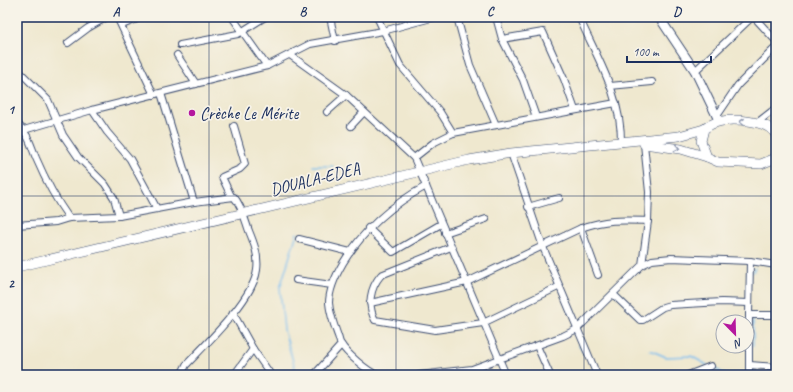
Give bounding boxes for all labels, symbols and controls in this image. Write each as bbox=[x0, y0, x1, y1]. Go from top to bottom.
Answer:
text: A bbox=[113, 4, 121, 20]
text: B bbox=[300, 4, 308, 20]
text: C bbox=[487, 4, 495, 20]
text: D bbox=[673, 4, 682, 20]
scale bar bbox=[627, 38, 711, 64]
text: 100 m bbox=[633, 44, 660, 60]
text: 1 bbox=[8, 102, 16, 118]
place label: Crèche Le Mérite bbox=[200, 103, 300, 124]
marker: Crèche Le Mérite bbox=[187, 108, 197, 118]
one-way arrow bbox=[739, 117, 745, 126]
one-way arrow bbox=[674, 143, 680, 152]
street label: DOUALA-EDEA bbox=[268, 158, 362, 200]
text: 2 bbox=[8, 276, 15, 292]
north arrow bbox=[715, 314, 755, 354]
text: N bbox=[731, 335, 745, 352]

